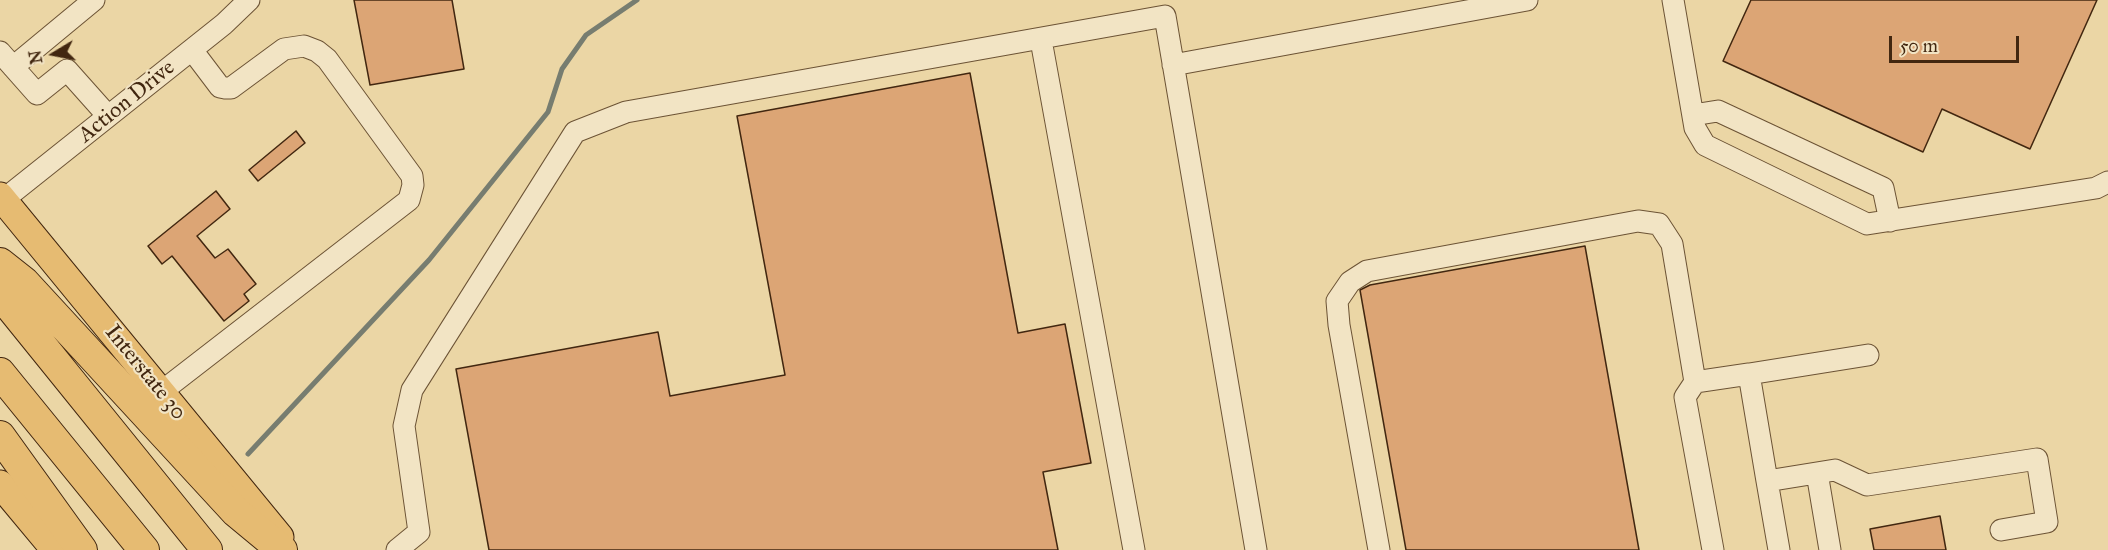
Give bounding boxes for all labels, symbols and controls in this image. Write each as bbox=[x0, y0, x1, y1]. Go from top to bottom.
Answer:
north arrow bbox=[24, 24, 84, 84]
scale bar bbox=[1892, 24, 2022, 62]
text: 50 m bbox=[1900, 35, 1938, 57]
text: N bbox=[25, 49, 46, 66]
street label: Action Drive bbox=[73, 55, 181, 149]
street label: Interstate 30 bbox=[99, 320, 191, 426]

